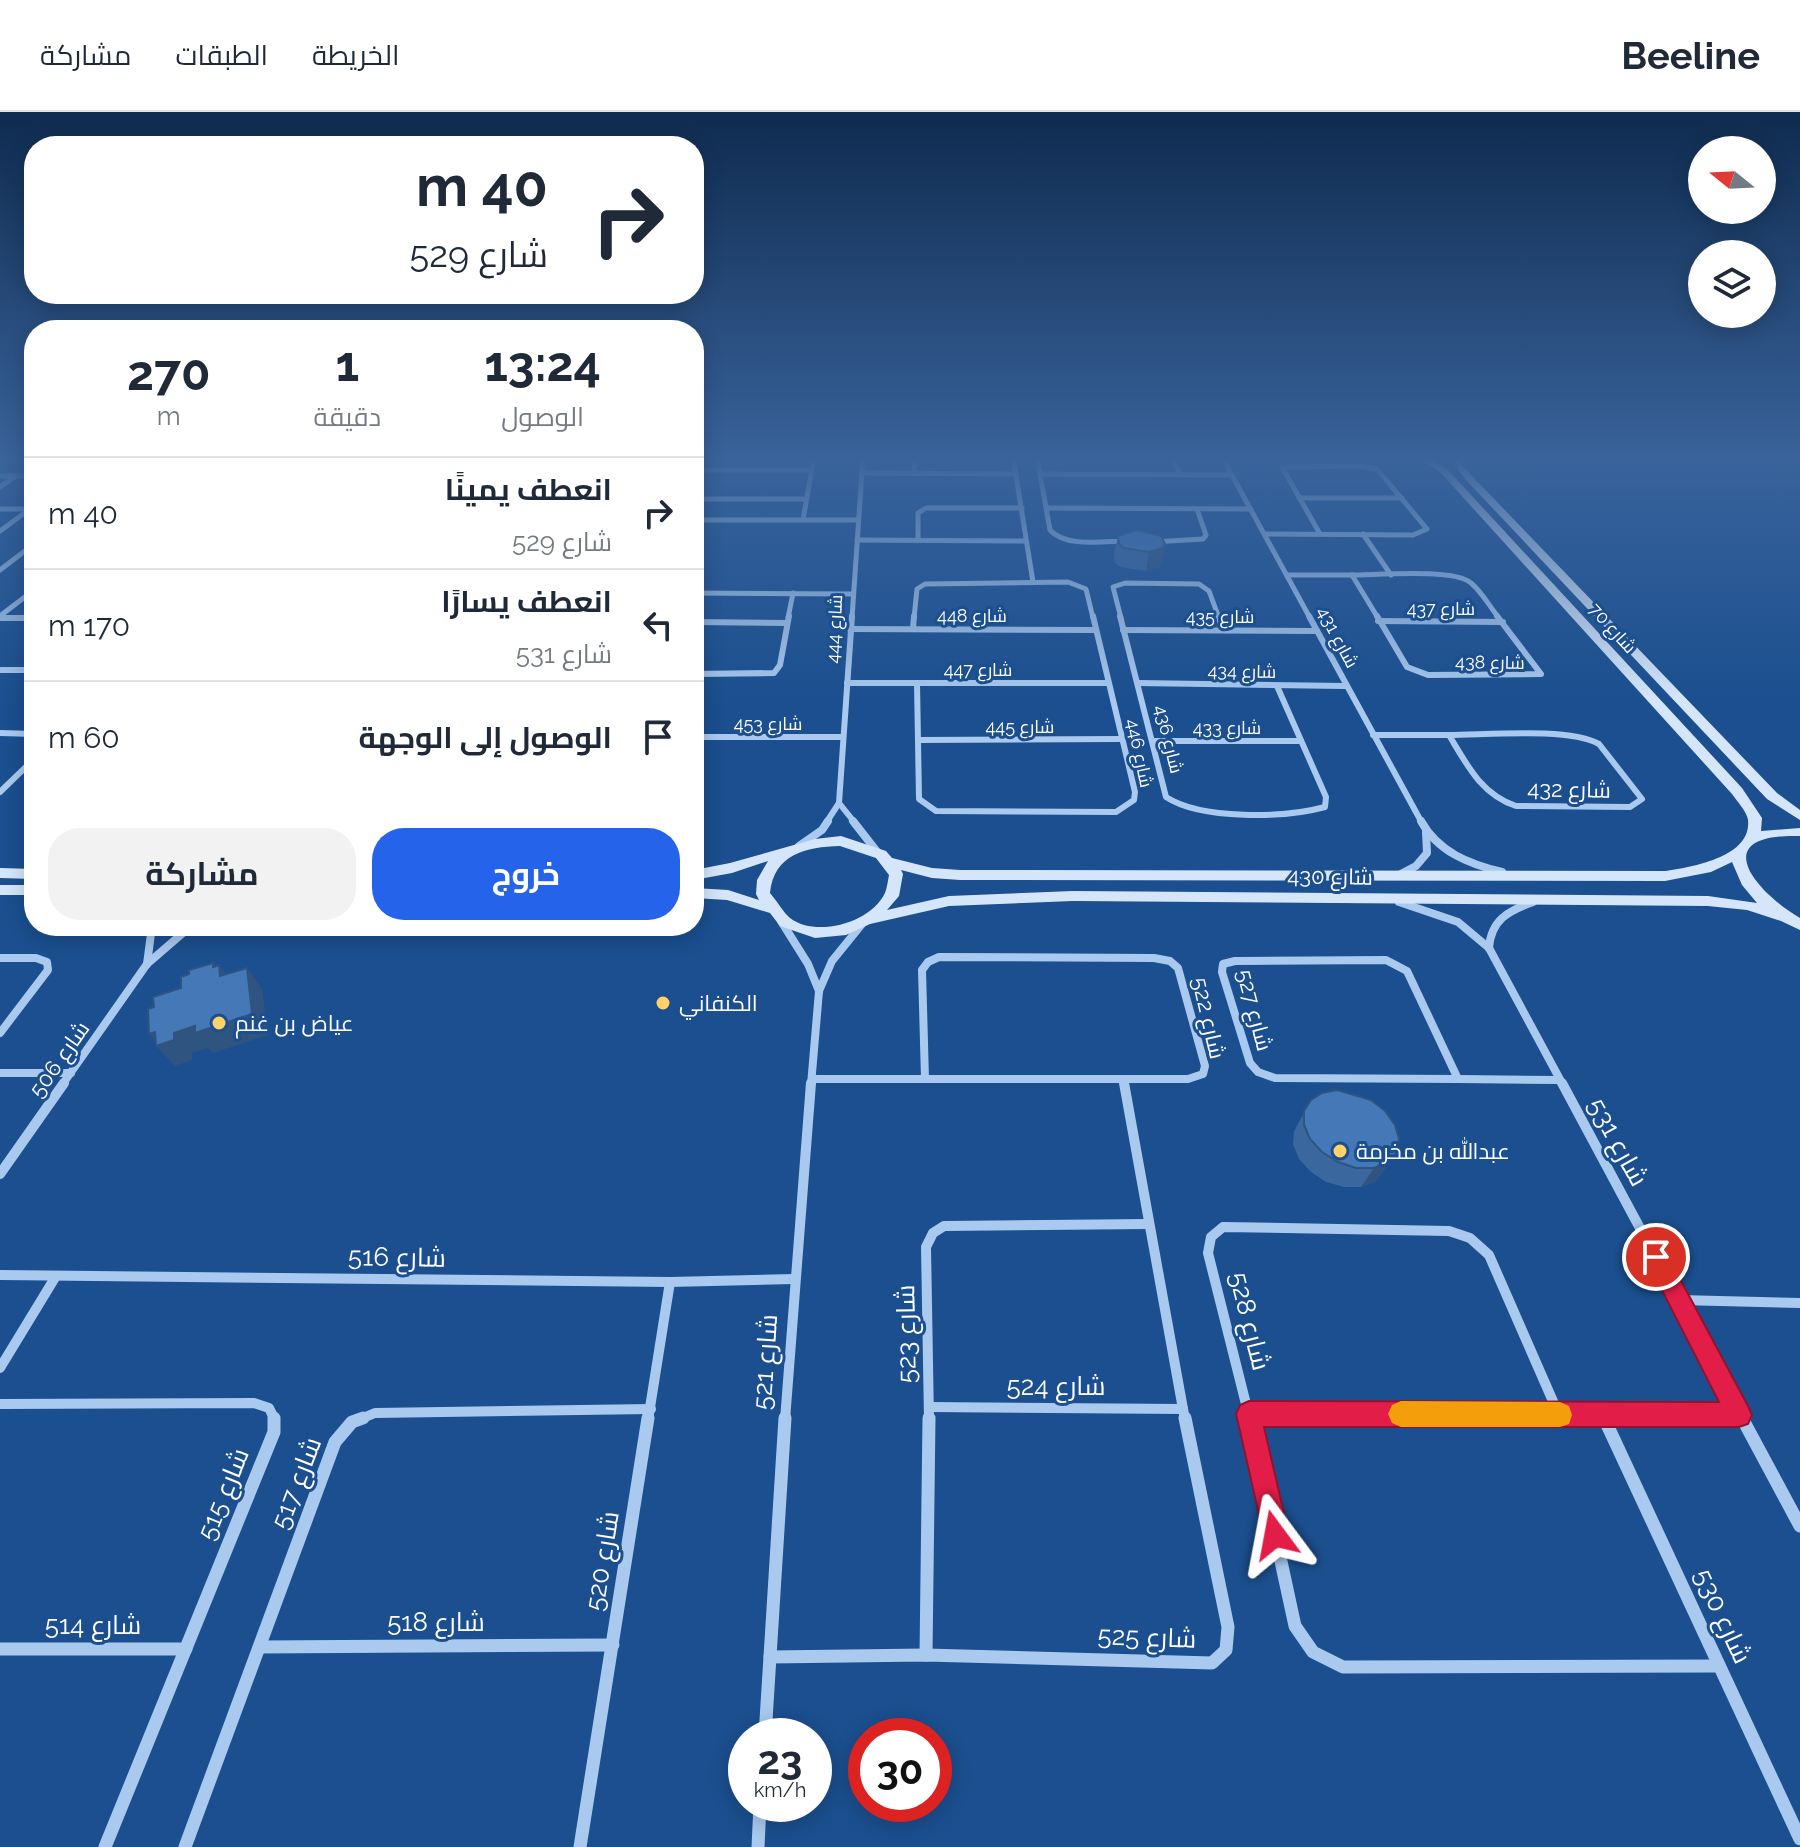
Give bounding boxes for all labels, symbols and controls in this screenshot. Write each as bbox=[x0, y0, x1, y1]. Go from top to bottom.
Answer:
text: Beeline bbox=[1621, 33, 1760, 78]
text: مشاركة bbox=[40, 39, 131, 72]
text: الطبقات bbox=[175, 39, 268, 72]
text: الخريطة bbox=[312, 39, 399, 72]
north arrow bbox=[1688, 136, 1776, 224]
map controls bbox=[1688, 136, 1776, 328]
text: 40 m bbox=[416, 153, 548, 219]
icon: right bbox=[576, 168, 680, 272]
text: شارع 529 bbox=[410, 233, 548, 275]
button: layers bbox=[1688, 240, 1776, 328]
text: 1 bbox=[335, 336, 359, 392]
text: 13:24 bbox=[484, 336, 601, 392]
text: 270 bbox=[127, 345, 211, 401]
text: m bbox=[157, 401, 181, 431]
text: دقيقة bbox=[314, 402, 381, 432]
text: الوصول bbox=[501, 402, 584, 432]
text: انعطف يمينًا bbox=[445, 472, 612, 507]
icon: right bbox=[636, 491, 680, 535]
text: 40 m bbox=[48, 496, 118, 531]
text: شارع 529 bbox=[512, 527, 612, 557]
text: انعطف يسارًا bbox=[441, 584, 612, 619]
street label: شارع 444 bbox=[822, 594, 848, 664]
street label: شارع 437 bbox=[1407, 598, 1475, 621]
street label: شارع 70 bbox=[1584, 599, 1641, 659]
icon: left bbox=[636, 603, 680, 647]
street label: شارع 431 bbox=[1311, 603, 1363, 672]
street label: شارع 448 bbox=[937, 605, 1007, 628]
street label: شارع 435 bbox=[1186, 606, 1254, 629]
text: 170 m bbox=[48, 608, 130, 643]
text: شارع 531 bbox=[516, 639, 612, 669]
street label: شارع 438 bbox=[1455, 651, 1525, 675]
street label: شارع 447 bbox=[944, 659, 1012, 682]
street label: شارع 434 bbox=[1207, 660, 1277, 684]
street label: شارع 436 bbox=[1148, 703, 1188, 776]
street label: شارع 453 bbox=[734, 713, 802, 736]
icon: arrive bbox=[636, 715, 680, 759]
street label: شارع 445 bbox=[986, 716, 1054, 739]
street label: شارع 446 bbox=[1120, 717, 1158, 790]
street label: شارع 433 bbox=[1193, 717, 1261, 740]
text: 60 m bbox=[48, 720, 120, 755]
text: الوصول إلى الوجهة bbox=[359, 720, 612, 755]
street label: شارع 432 bbox=[1527, 775, 1611, 805]
button: مشاركة bbox=[48, 828, 356, 920]
button: خروج bbox=[372, 828, 680, 920]
street label: شارع 430 bbox=[1287, 862, 1373, 892]
street label: شارع 527 bbox=[1230, 966, 1278, 1054]
street label: شارع 522 bbox=[1185, 975, 1231, 1062]
place label: الكنفاني bbox=[679, 990, 758, 1020]
marker: الكنفاني bbox=[654, 994, 672, 1012]
place label: عياض بن غنم bbox=[235, 1010, 354, 1039]
marker: عياض بن غنم bbox=[210, 1014, 228, 1032]
street label: شارع 506 bbox=[23, 1016, 96, 1103]
street label: شارع 531 bbox=[1580, 1093, 1654, 1192]
place label: عبدالله بن مخرمة bbox=[1356, 1137, 1510, 1165]
marker: عبدالله بن مخرمة bbox=[1331, 1142, 1349, 1160]
pin bbox=[1622, 1223, 1690, 1291]
icon: arrive bbox=[1634, 1235, 1678, 1279]
street label: شارع 516 bbox=[348, 1241, 446, 1275]
street label: شارع 528 bbox=[1221, 1269, 1277, 1374]
street label: شارع 523 bbox=[890, 1284, 924, 1384]
street label: شارع 521 bbox=[747, 1313, 785, 1411]
street label: شارع 524 bbox=[1007, 1371, 1105, 1403]
street label: شارع 517 bbox=[265, 1433, 329, 1534]
street label: شارع 515 bbox=[191, 1444, 257, 1545]
position arrow bbox=[1233, 1493, 1317, 1577]
street label: شارع 520 bbox=[579, 1509, 627, 1613]
street label: شارع 530 bbox=[1686, 1564, 1758, 1669]
street label: شارع 518 bbox=[387, 1607, 485, 1639]
street label: شارع 514 bbox=[45, 1610, 141, 1642]
street label: شارع 525 bbox=[1097, 1620, 1197, 1656]
speed limit sign: 30 bbox=[848, 1718, 952, 1822]
text: 23 bbox=[758, 1736, 802, 1783]
text: km/h bbox=[754, 1778, 806, 1802]

